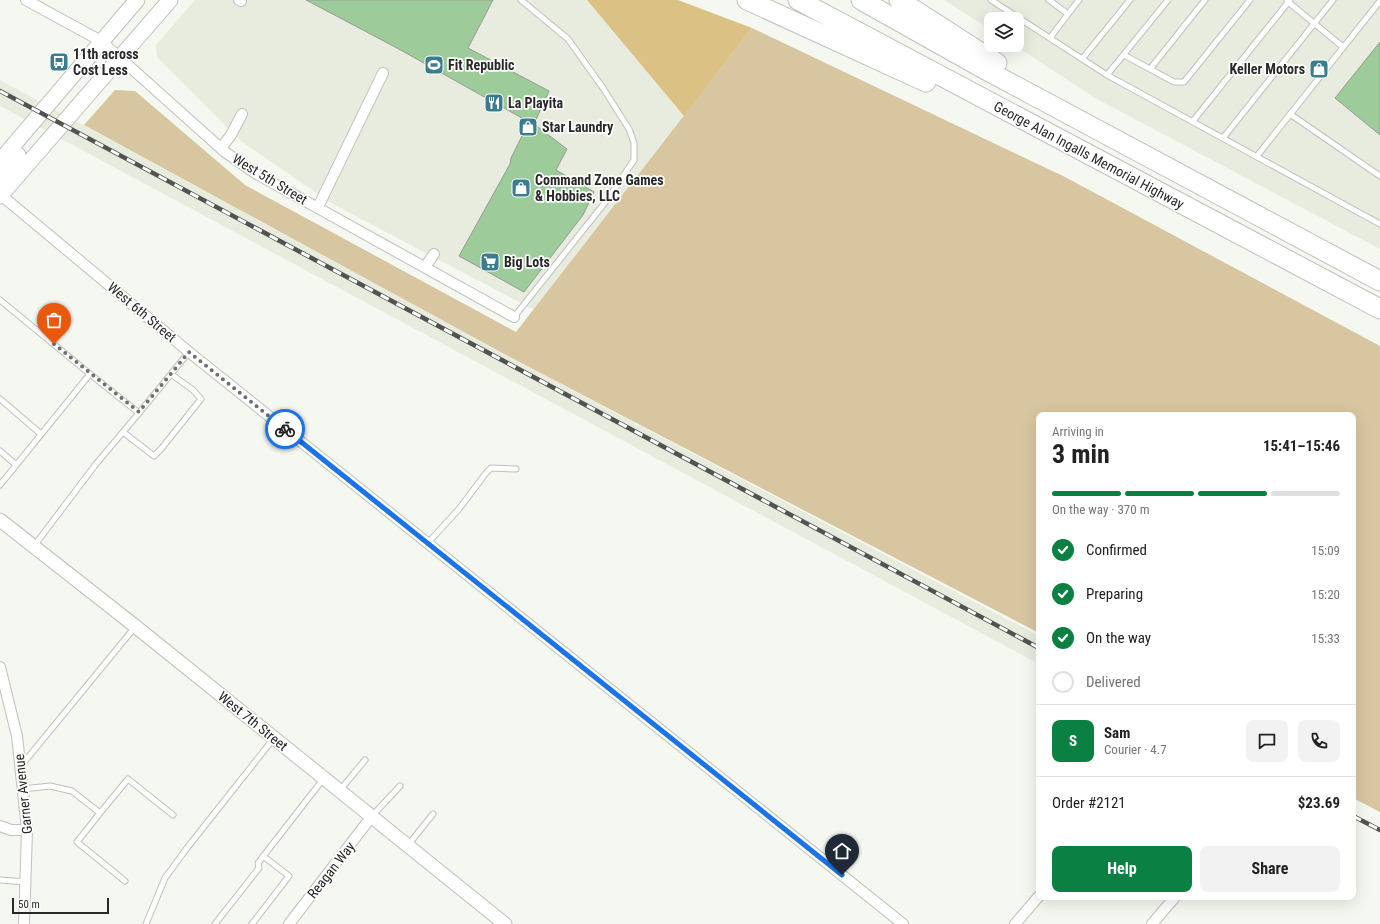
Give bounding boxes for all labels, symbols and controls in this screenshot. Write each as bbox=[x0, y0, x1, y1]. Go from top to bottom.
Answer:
map controls bbox=[984, 12, 1024, 52]
button: layers bbox=[984, 12, 1024, 52]
place label: 11th across Cost Less bbox=[73, 46, 139, 78]
bus stop icon: 11th across Cost Less bbox=[48, 51, 70, 73]
sports icon: Fit Republic bbox=[423, 54, 445, 76]
place label: Fit Republic bbox=[448, 57, 515, 73]
shop icon: Keller Motors bbox=[1308, 58, 1330, 80]
place label: Keller Motors bbox=[1229, 61, 1305, 77]
restaurant icon: La Playita bbox=[483, 92, 505, 114]
place label: La Playita bbox=[508, 95, 564, 111]
street label: George Alan Ingalls Memorial Highway bbox=[991, 98, 1187, 212]
shop icon: Star Laundry bbox=[517, 116, 539, 138]
place label: Star Laundry bbox=[542, 119, 614, 135]
street label: West 5th Street bbox=[230, 150, 310, 208]
place label: Command Zone Games & Hobbies, LLC bbox=[535, 172, 664, 204]
shop icon: Command Zone Games & Hobbies, LLC bbox=[510, 177, 532, 199]
supermarket icon: Big Lots bbox=[479, 251, 501, 273]
place label: Big Lots bbox=[504, 254, 550, 270]
street label: West 6th Street bbox=[104, 279, 180, 345]
pin bbox=[37, 303, 71, 344]
icon: bag bbox=[43, 309, 65, 331]
courier bbox=[265, 409, 305, 449]
icon: bike bbox=[274, 418, 296, 440]
text: Arriving in bbox=[1052, 424, 1104, 439]
text: 15:41–15:46 bbox=[1263, 437, 1340, 455]
text: 3 min bbox=[1052, 439, 1110, 469]
text: On the way · 370 m bbox=[1052, 502, 1149, 517]
icon: check bbox=[1052, 539, 1074, 561]
text: Confirmed bbox=[1086, 541, 1147, 559]
text: 15:09 bbox=[1311, 543, 1340, 558]
icon: check bbox=[1052, 583, 1074, 605]
text: Preparing bbox=[1086, 585, 1143, 603]
text: 15:20 bbox=[1311, 587, 1340, 602]
icon: check bbox=[1052, 627, 1074, 649]
text: On the way bbox=[1086, 629, 1151, 647]
text: 15:33 bbox=[1311, 631, 1340, 646]
text: Delivered bbox=[1086, 673, 1141, 691]
street label: West 7th Street bbox=[215, 688, 291, 754]
button: chat bbox=[1246, 720, 1288, 762]
button: phone bbox=[1298, 720, 1340, 762]
text: Sam bbox=[1104, 724, 1130, 742]
text: S bbox=[1069, 732, 1077, 750]
text: Courier · 4.7 bbox=[1104, 742, 1167, 757]
street label: Garner Avenue bbox=[11, 753, 35, 835]
text: Order #2121 bbox=[1052, 794, 1126, 812]
text: $23.69 bbox=[1298, 794, 1340, 812]
pin bbox=[825, 834, 859, 875]
street label: Reagan Way bbox=[304, 838, 358, 901]
icon: home bbox=[831, 840, 853, 862]
button: Help bbox=[1052, 846, 1192, 892]
button: Share bbox=[1200, 846, 1340, 892]
scale bar bbox=[12, 896, 109, 915]
text: 50 m bbox=[18, 898, 40, 911]

